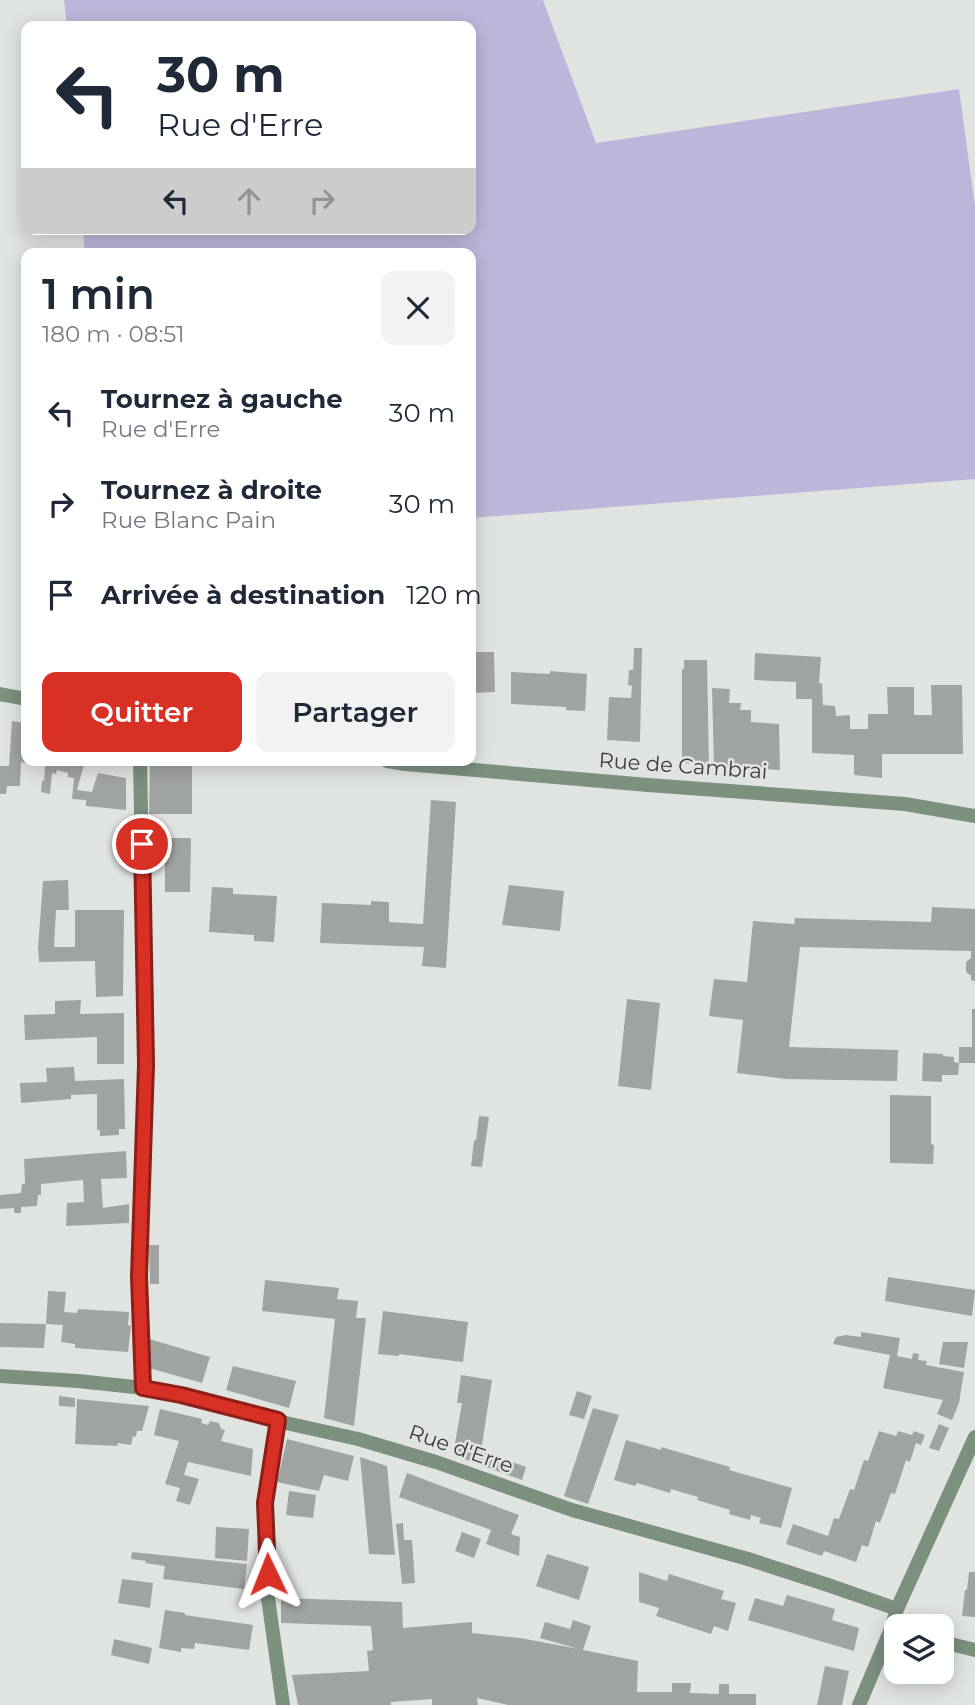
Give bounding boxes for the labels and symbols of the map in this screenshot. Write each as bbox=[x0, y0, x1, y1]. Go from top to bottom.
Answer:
street label: Rue de Cambrai bbox=[598, 747, 768, 784]
pin bbox=[112, 814, 172, 874]
street label: Rue d'Erre bbox=[406, 1419, 517, 1478]
position arrow bbox=[231, 1537, 305, 1611]

